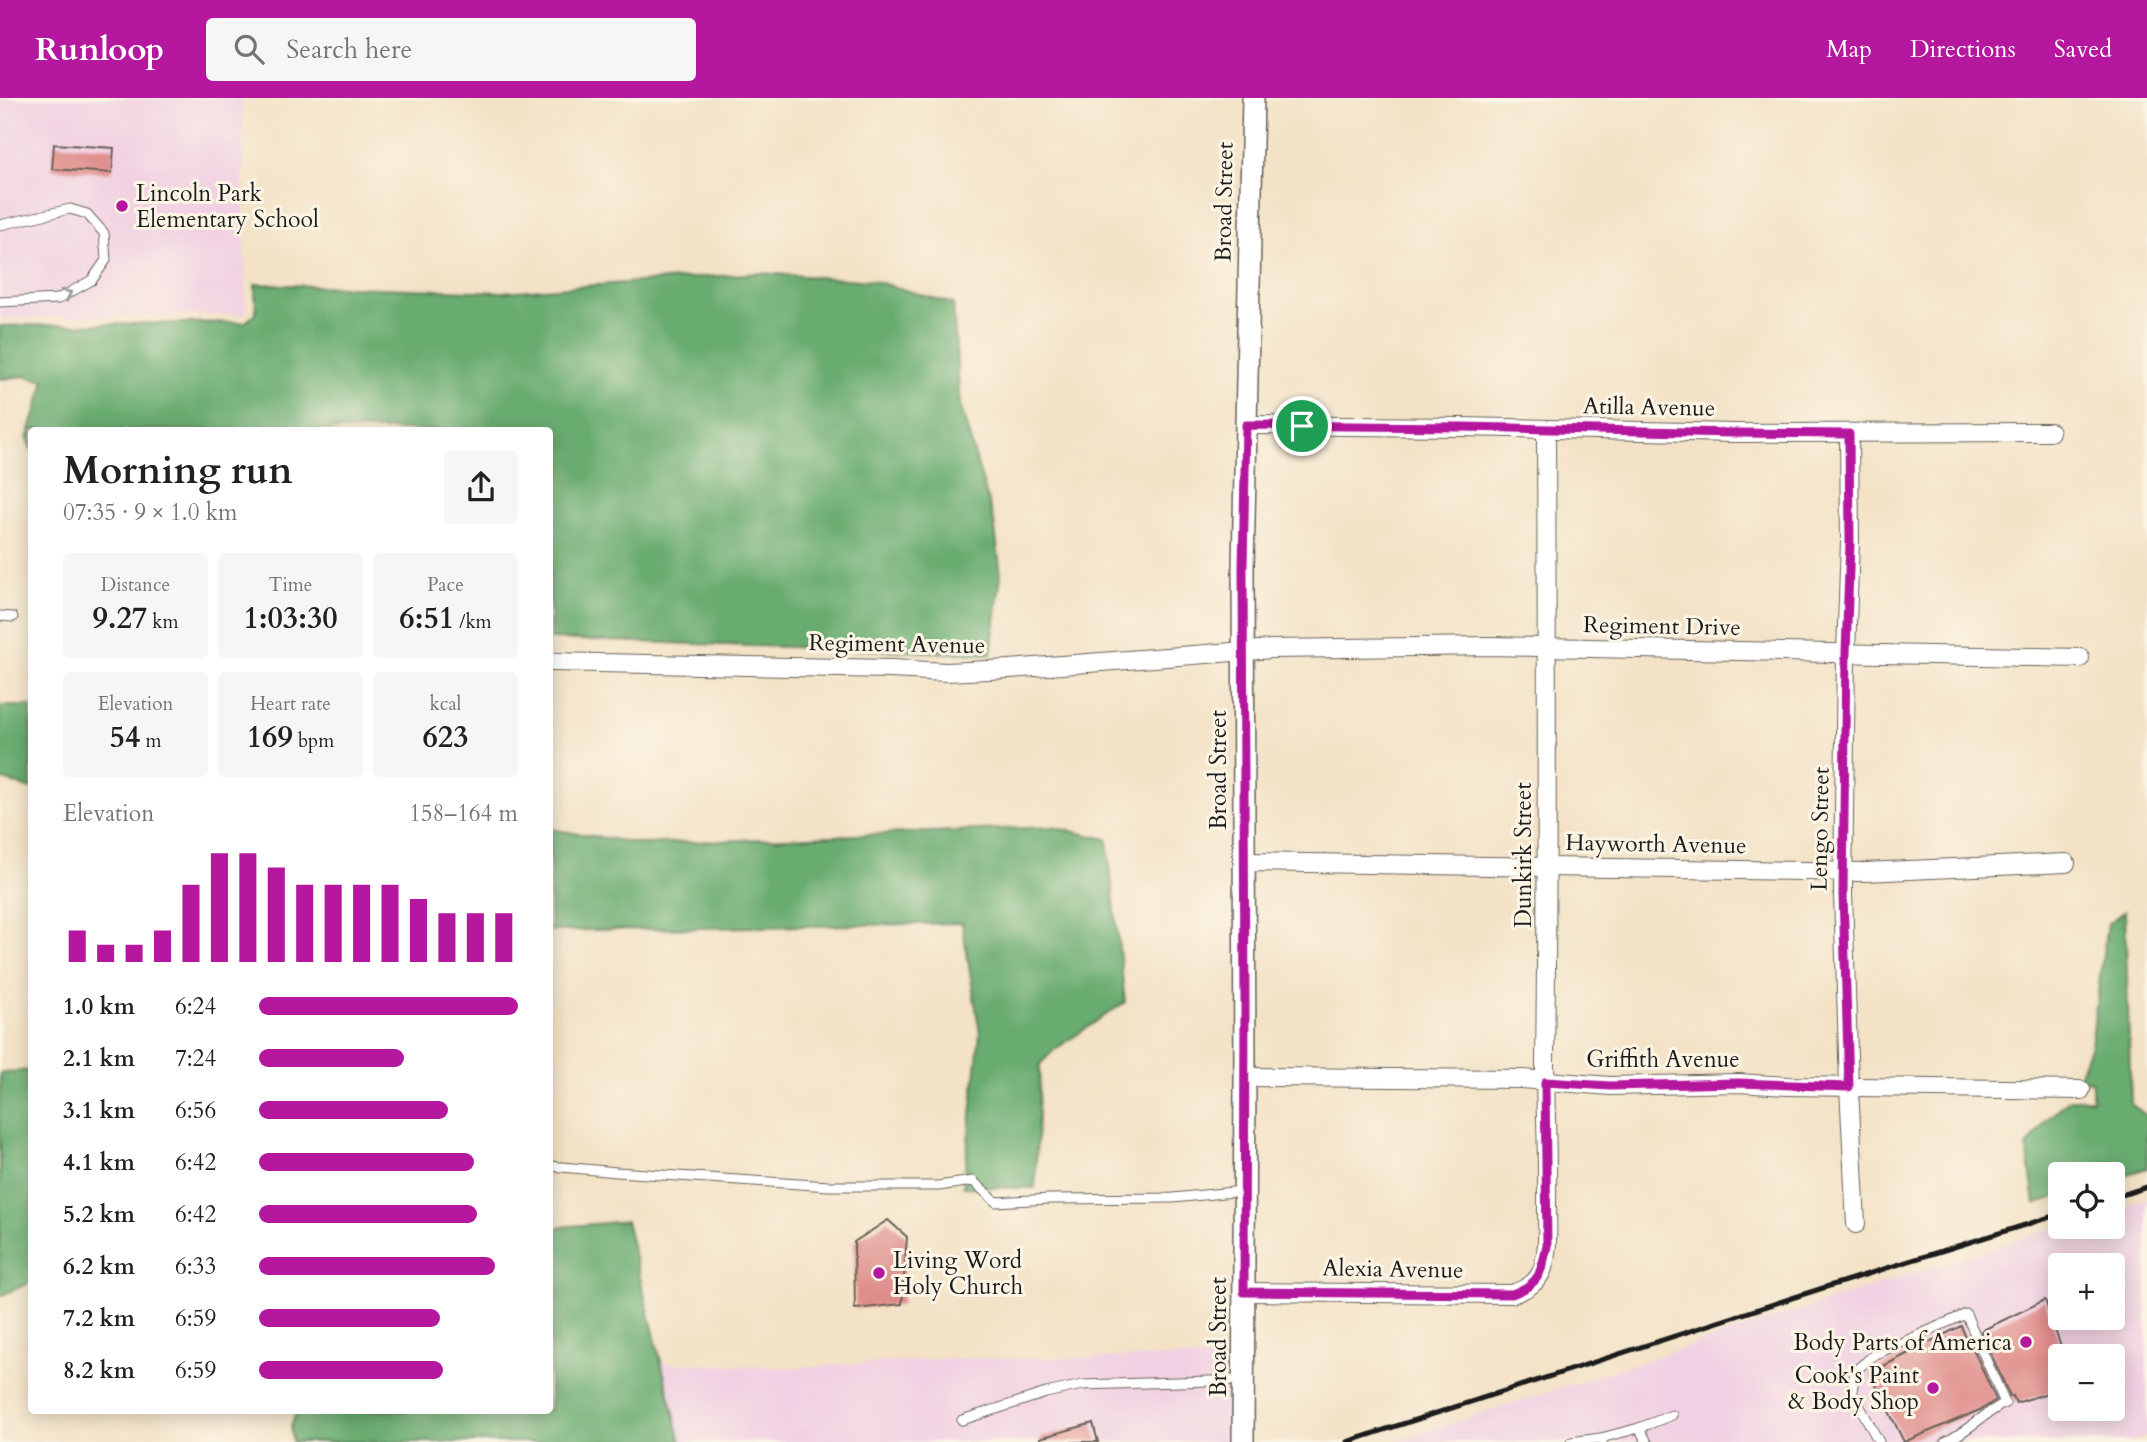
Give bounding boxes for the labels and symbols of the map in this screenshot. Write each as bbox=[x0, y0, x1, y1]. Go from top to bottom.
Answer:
street label: Broad Street bbox=[1207, 142, 1241, 262]
place label: Lincoln Park Elementary School bbox=[136, 178, 319, 235]
marker: Lincoln Park Elementary School bbox=[114, 198, 130, 214]
one-way arrow bbox=[60, 288, 72, 302]
street label: Atilla Avenue bbox=[1582, 390, 1716, 424]
pin bbox=[1272, 396, 1332, 456]
street label: Regiment Drive bbox=[1583, 609, 1741, 643]
street label: Regiment Avenue bbox=[808, 627, 986, 661]
street label: Broad Street bbox=[1203, 710, 1234, 830]
street label: Lengo Street bbox=[1803, 767, 1837, 891]
street label: Dunkirk Street bbox=[1508, 782, 1539, 928]
street label: Hayworth Avenue bbox=[1565, 827, 1747, 861]
street label: Griffith Avenue bbox=[1586, 1044, 1740, 1075]
place label: Living Word Holy Church bbox=[893, 1245, 1024, 1302]
street label: Alexia Avenue bbox=[1322, 1252, 1464, 1286]
marker: Living Word Holy Church bbox=[871, 1265, 887, 1281]
street label: Broad Street bbox=[1203, 1277, 1234, 1397]
place label: Body Parts of America bbox=[1793, 1327, 2012, 1358]
marker: Body Parts of America bbox=[2018, 1334, 2034, 1350]
place label: Cook's Paint & Body Shop bbox=[1788, 1360, 1919, 1417]
marker: Cook's Paint & Body Shop bbox=[1925, 1380, 1941, 1396]

